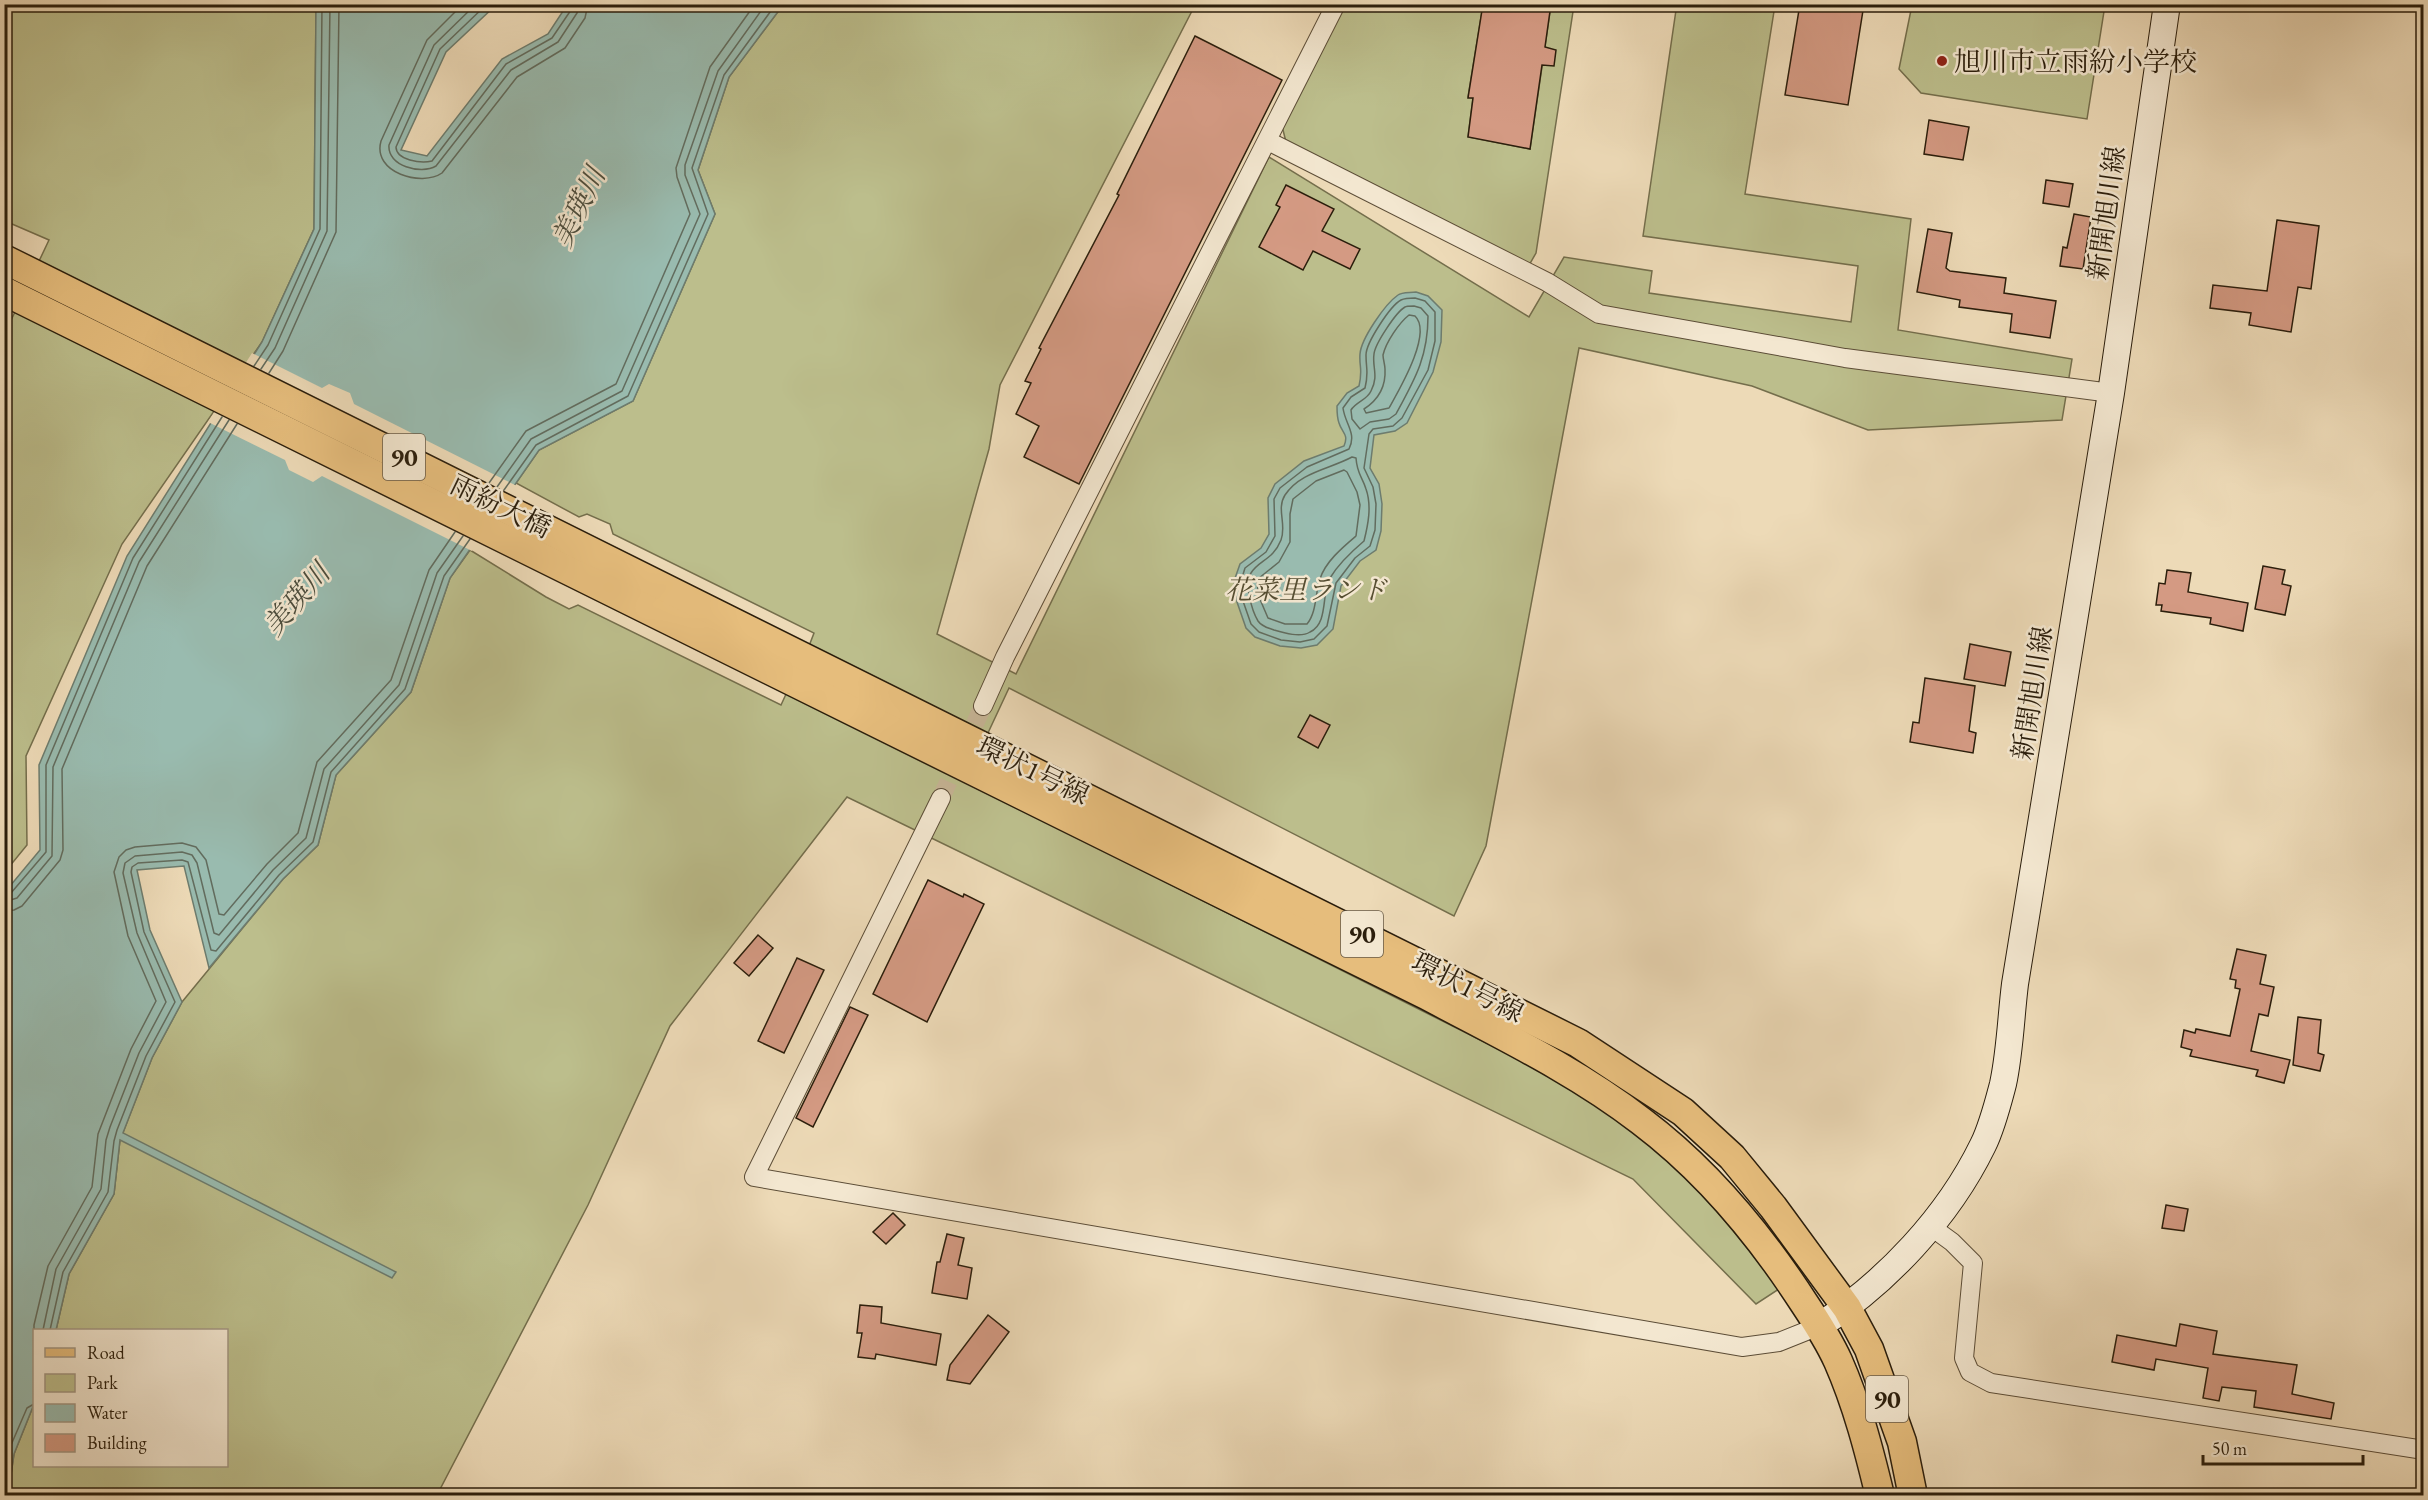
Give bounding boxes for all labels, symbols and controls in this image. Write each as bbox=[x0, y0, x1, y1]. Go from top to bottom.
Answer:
place label: 旭川市立雨紛小学校 bbox=[1954, 44, 2197, 79]
marker: 旭川市立雨紛小学校 bbox=[1935, 54, 1949, 68]
street label: 新開旭川線 bbox=[2079, 144, 2133, 282]
water label: 美瑛川 bbox=[543, 159, 614, 253]
road number: 90 bbox=[383, 434, 425, 480]
street label: 雨紛大橋 bbox=[445, 467, 557, 545]
water label: 美瑛川 bbox=[255, 553, 339, 643]
park label: 花菜里ランド bbox=[1225, 572, 1388, 607]
street label: 新開旭川線 bbox=[2004, 624, 2060, 762]
street label: 環状1号線 bbox=[971, 728, 1095, 812]
road number: 90 bbox=[1341, 911, 1383, 957]
street label: 環状1号線 bbox=[1406, 944, 1530, 1030]
legend bbox=[33, 1329, 228, 1467]
text: Road bbox=[87, 1341, 126, 1364]
text: Park bbox=[87, 1371, 118, 1394]
road number: 90 bbox=[1866, 1376, 1908, 1422]
text: Water bbox=[87, 1401, 128, 1424]
scale bar bbox=[2203, 1428, 2364, 1466]
text: Building bbox=[87, 1431, 147, 1454]
text: 50 m bbox=[2212, 1437, 2247, 1460]

